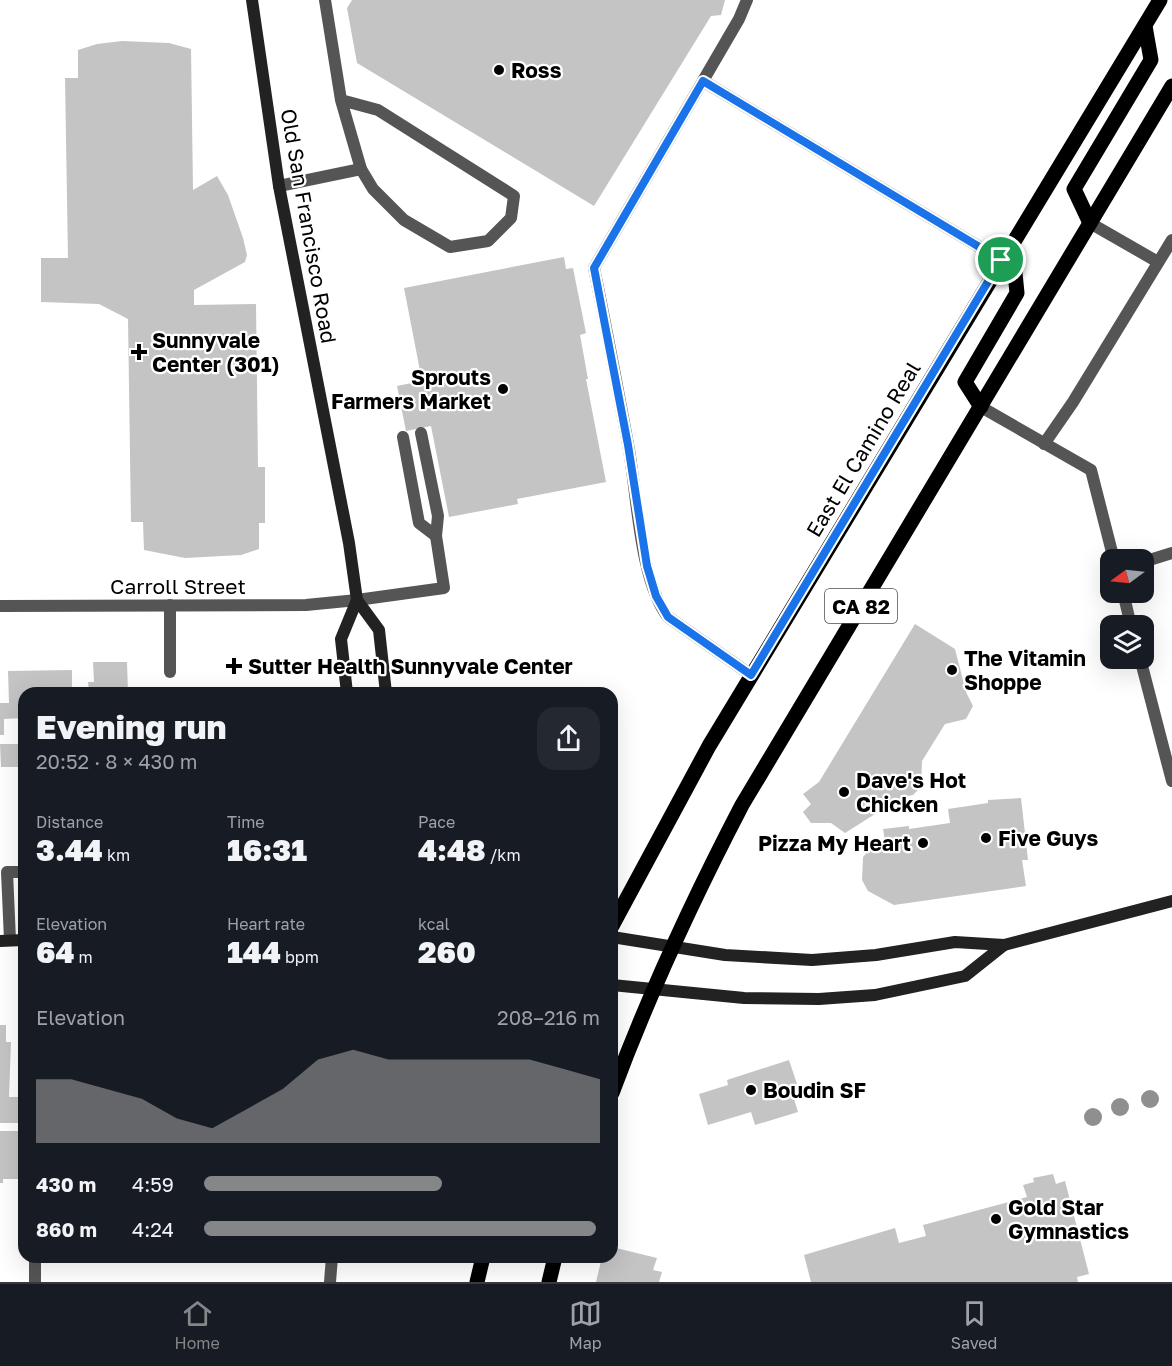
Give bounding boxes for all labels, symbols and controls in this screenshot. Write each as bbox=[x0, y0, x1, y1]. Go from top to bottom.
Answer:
place label: Ross bbox=[511, 57, 562, 83]
marker: Ross bbox=[492, 63, 506, 77]
street label: Old San Francisco Road bbox=[276, 107, 342, 345]
pin bbox=[975, 234, 1026, 285]
icon: arrive bbox=[984, 243, 1017, 276]
place label: Sunnyvale Center (301) bbox=[152, 327, 279, 377]
marker: Sunnyvale Center (301) bbox=[130, 343, 148, 361]
street label: East El Camino Real bbox=[800, 357, 926, 541]
place label: Sprouts Farmers Market bbox=[331, 364, 491, 414]
marker: Sprouts Farmers Market bbox=[496, 382, 510, 396]
north arrow bbox=[1100, 549, 1154, 603]
map controls bbox=[1100, 549, 1154, 669]
street label: Carroll Street bbox=[110, 573, 246, 599]
road number: CA 82 bbox=[825, 589, 897, 623]
button: layers bbox=[1100, 615, 1154, 669]
place label: The Vitamin Shoppe bbox=[964, 645, 1086, 695]
place label: Sutter Health Sunnyvale Center bbox=[248, 653, 573, 679]
marker: Sutter Health Sunnyvale Center bbox=[225, 657, 243, 675]
marker: The Vitamin Shoppe bbox=[945, 663, 959, 677]
text: Evening run bbox=[36, 707, 227, 746]
button: share bbox=[537, 707, 600, 770]
text: 20:52 · 8 × 430 m bbox=[36, 749, 197, 773]
place label: Dave's Hot Chicken bbox=[856, 767, 966, 817]
marker: Dave's Hot Chicken bbox=[837, 785, 851, 799]
text: Distance bbox=[36, 812, 103, 832]
text: Time bbox=[227, 812, 265, 832]
text: Pace bbox=[418, 812, 455, 832]
place label: Five Guys bbox=[998, 825, 1098, 851]
place label: Pizza My Heart bbox=[758, 830, 911, 856]
marker: Five Guys bbox=[979, 831, 993, 845]
text: 3.44 bbox=[36, 832, 103, 868]
text: 16:31 bbox=[227, 832, 307, 868]
text: 4:48 bbox=[418, 832, 486, 868]
marker: Pizza My Heart bbox=[916, 836, 930, 850]
text: km bbox=[103, 845, 130, 865]
text: /km bbox=[486, 845, 521, 865]
text: Elevation bbox=[36, 914, 107, 934]
text: Heart rate bbox=[227, 914, 305, 934]
text: kcal bbox=[418, 914, 450, 934]
text: 64 bbox=[36, 934, 75, 970]
text: 144 bbox=[227, 934, 281, 970]
text: 260 bbox=[418, 934, 476, 970]
text: m bbox=[75, 947, 93, 967]
text: bpm bbox=[281, 947, 319, 967]
text: Elevation bbox=[36, 1005, 125, 1029]
text: 208–216 m bbox=[497, 1005, 600, 1029]
place label: Boudin SF bbox=[763, 1077, 866, 1103]
marker: Boudin SF bbox=[744, 1083, 758, 1097]
text: 430 m bbox=[36, 1172, 96, 1196]
text: 4:59 bbox=[132, 1172, 174, 1196]
place label: Gold Star Gymnastics bbox=[1008, 1194, 1129, 1244]
marker: Gold Star Gymnastics bbox=[989, 1212, 1003, 1226]
text: 860 m bbox=[36, 1217, 97, 1241]
text: 4:24 bbox=[132, 1217, 174, 1241]
tab: Home bbox=[175, 1297, 220, 1353]
tab: Map bbox=[569, 1297, 602, 1353]
tab: Saved bbox=[951, 1297, 997, 1353]

